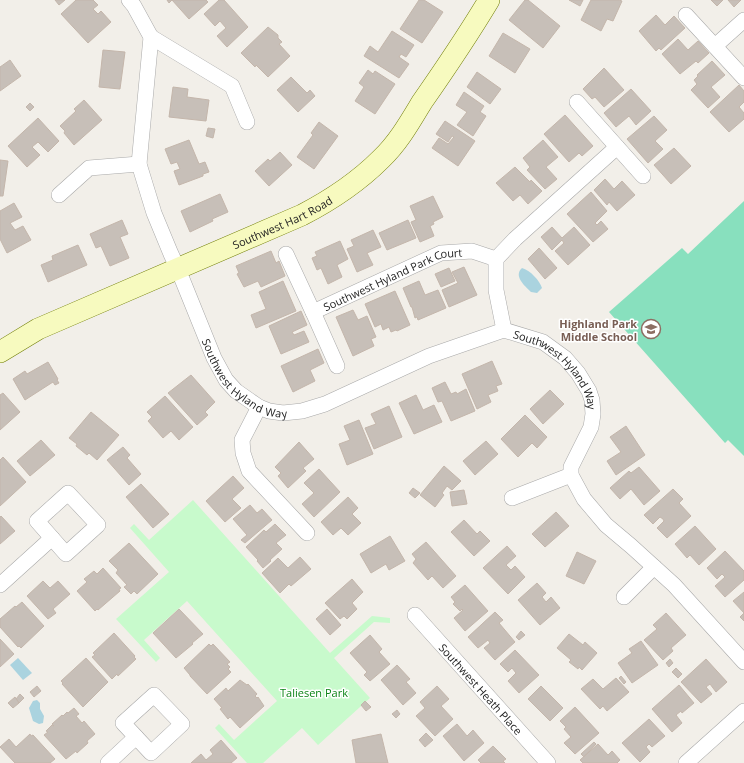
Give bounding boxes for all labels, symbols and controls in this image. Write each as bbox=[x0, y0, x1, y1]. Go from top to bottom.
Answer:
street label: Southwest Hart Road bbox=[230, 192, 335, 252]
street label: Southwest Hyland Park Court bbox=[321, 244, 463, 314]
place label: Highland Park Middle School bbox=[559, 316, 637, 344]
school or university icon: Highland Park Middle School bbox=[640, 318, 662, 340]
street label: Southwest Hyland Way bbox=[512, 326, 600, 410]
street label: Southwest Hyland Way bbox=[199, 336, 288, 421]
street label: Southwest Heath Place bbox=[436, 640, 526, 737]
park label: Taliesen Park bbox=[280, 685, 348, 700]

